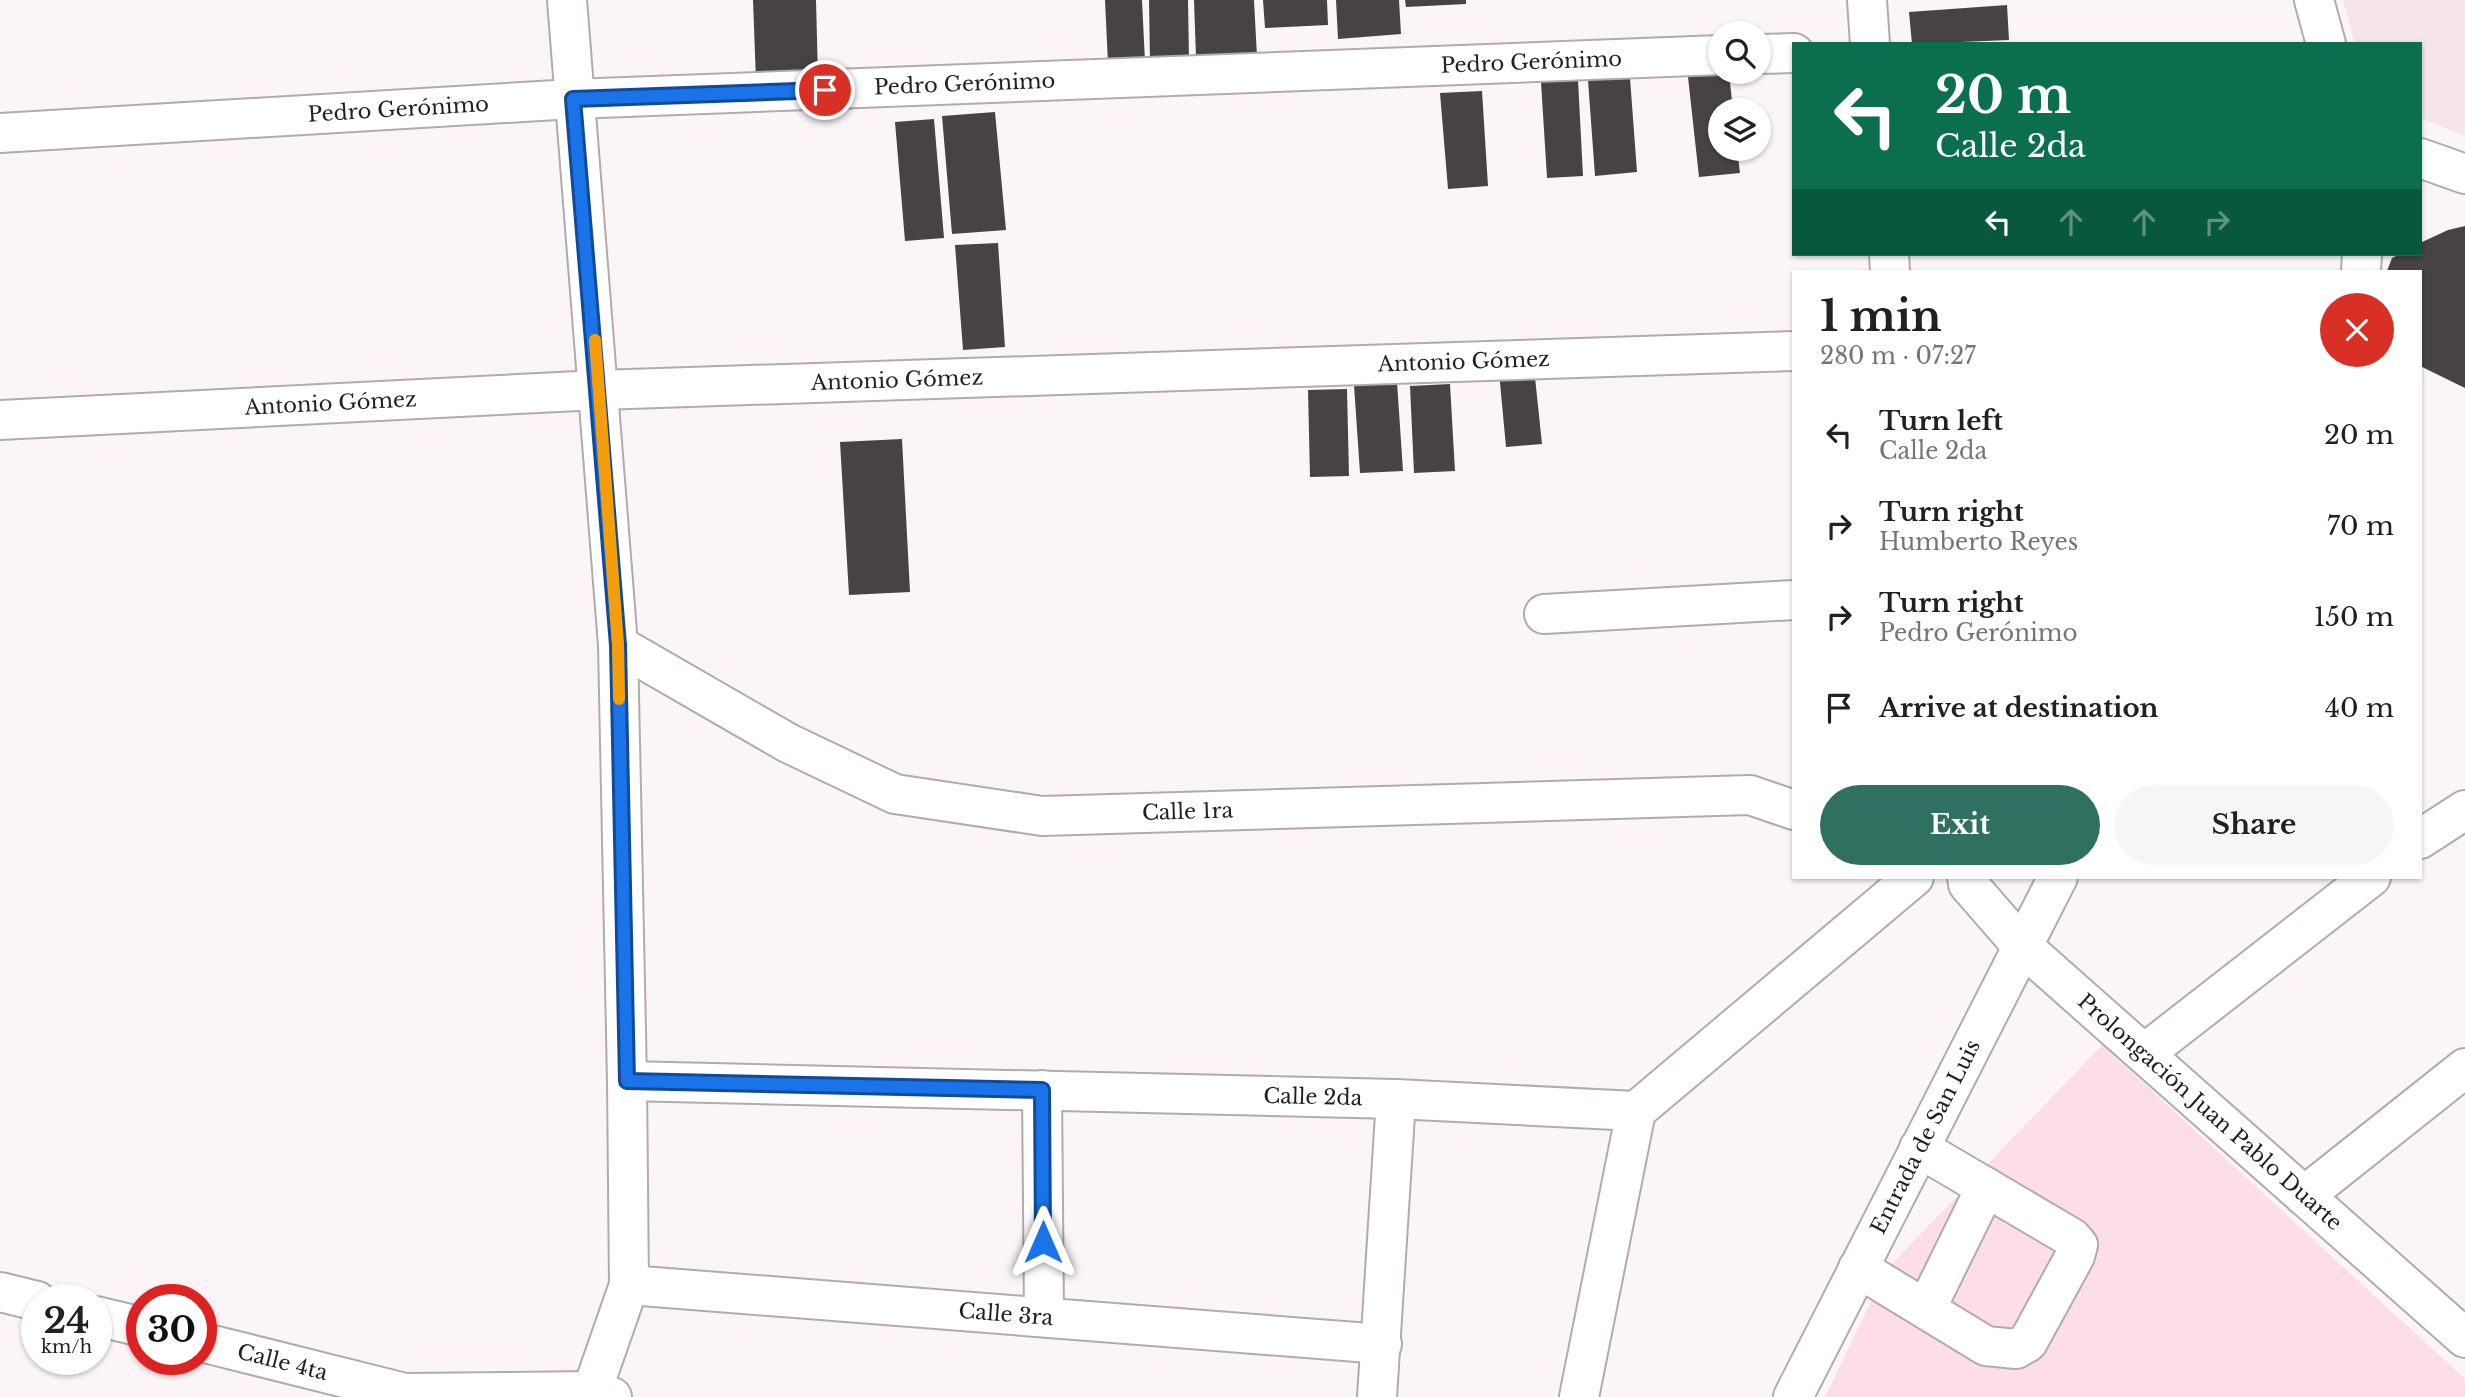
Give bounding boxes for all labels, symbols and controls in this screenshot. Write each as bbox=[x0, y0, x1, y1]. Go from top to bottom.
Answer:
map controls bbox=[1708, 21, 1771, 161]
button: search bbox=[1708, 21, 1771, 84]
street label: Pedro Gerónimo bbox=[1440, 46, 1622, 79]
pin bbox=[795, 60, 855, 120]
text: 20 m bbox=[1935, 65, 2071, 126]
street label: Pedro Gerónimo bbox=[874, 68, 1056, 100]
icon: left bbox=[1820, 70, 1911, 161]
icon: arrive bbox=[806, 71, 844, 109]
street label: Pedro Gerónimo bbox=[307, 91, 490, 128]
button: layers bbox=[1708, 98, 1771, 161]
text: Calle 2da bbox=[1935, 126, 2086, 166]
icon: left bbox=[1979, 203, 2017, 241]
icon: ahead bbox=[2052, 203, 2090, 241]
icon: ahead bbox=[2125, 203, 2163, 241]
icon: right bbox=[2198, 203, 2236, 241]
text: 1 min bbox=[1820, 290, 1942, 342]
button: close bbox=[2320, 293, 2394, 367]
text: 280 m · 07:27 bbox=[1820, 342, 1976, 370]
street label: Antonio Gómez bbox=[1376, 346, 1550, 378]
street label: Antonio Gómez bbox=[810, 364, 984, 396]
street label: Antonio Gómez bbox=[243, 386, 417, 421]
text: Turn left bbox=[1879, 405, 2003, 437]
icon: left bbox=[1820, 416, 1858, 454]
text: 20 m bbox=[2324, 419, 2394, 451]
text: Calle 2da bbox=[1879, 437, 1987, 465]
text: Turn right bbox=[1879, 496, 2024, 528]
icon: right bbox=[1820, 507, 1858, 545]
text: 70 m bbox=[2327, 510, 2394, 542]
text: Humberto Reyes bbox=[1879, 528, 2078, 556]
text: Turn right bbox=[1879, 587, 2024, 619]
icon: right bbox=[1820, 598, 1858, 636]
text: 150 m bbox=[2314, 601, 2394, 633]
text: Pedro Gerónimo bbox=[1879, 619, 2078, 647]
icon: arrive bbox=[1820, 689, 1858, 727]
text: Arrive at destination bbox=[1879, 692, 2159, 724]
text: 40 m bbox=[2325, 692, 2394, 724]
button: Exit bbox=[1820, 785, 2100, 865]
button: Share bbox=[2114, 785, 2394, 865]
street label: Calle 1ra bbox=[1142, 797, 1234, 826]
street label: Prolongación Juan Pablo Duarte bbox=[2072, 988, 2347, 1236]
street label: Entrada de San Luis bbox=[1865, 1035, 1986, 1239]
street label: Calle 2da bbox=[1263, 1083, 1363, 1111]
position arrow bbox=[1006, 1205, 1080, 1279]
speed limit sign: 30 bbox=[126, 1284, 217, 1375]
street label: Calle 3ra bbox=[958, 1298, 1054, 1331]
text: 24 bbox=[43, 1299, 90, 1342]
text: km/h bbox=[41, 1336, 92, 1358]
street label: Calle 4ta bbox=[235, 1339, 331, 1386]

